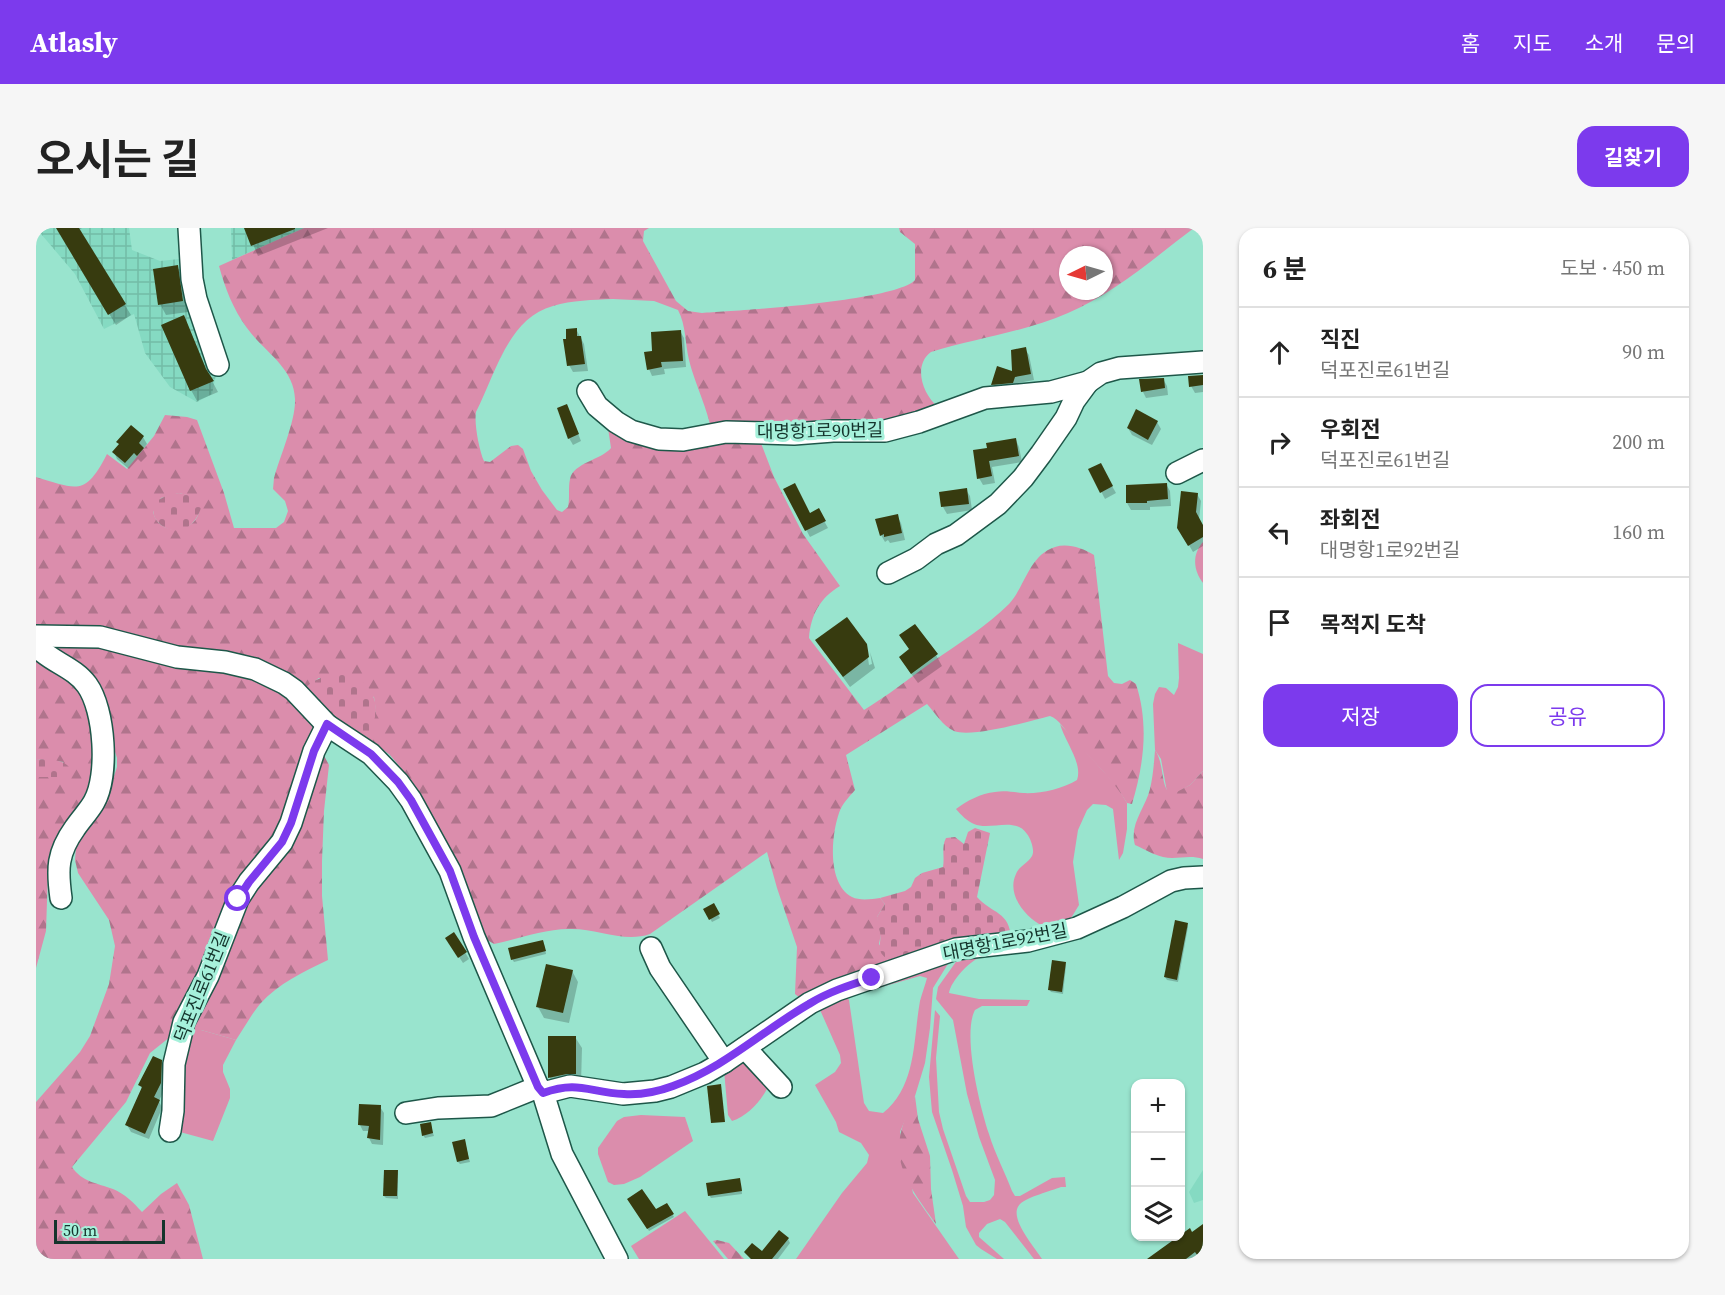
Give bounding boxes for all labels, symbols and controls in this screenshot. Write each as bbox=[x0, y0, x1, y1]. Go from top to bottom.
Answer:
text: Atlasly bbox=[30, 23, 118, 61]
text: 홈 bbox=[1461, 29, 1480, 58]
text: 지도 bbox=[1513, 29, 1552, 58]
text: 소개 bbox=[1585, 29, 1623, 58]
text: 문의 bbox=[1656, 29, 1695, 58]
button: 길찾기 bbox=[1577, 126, 1689, 187]
text: 오시는 길 bbox=[36, 130, 200, 188]
north arrow bbox=[1059, 246, 1113, 300]
text: 6 분 bbox=[1263, 251, 1307, 287]
text: 도보 · 450 m bbox=[1560, 254, 1665, 282]
text: 직진 bbox=[1320, 324, 1360, 354]
icon: ahead bbox=[1263, 336, 1296, 369]
text: 90 m bbox=[1622, 338, 1665, 366]
text: 덕포진로61번길 bbox=[1320, 356, 1450, 384]
text: 우회전 bbox=[1320, 414, 1381, 444]
street label: 대명항1로90번길 bbox=[757, 417, 883, 444]
icon: right bbox=[1263, 426, 1296, 459]
text: 200 m bbox=[1612, 428, 1665, 456]
text: 덕포진로61번길 bbox=[1320, 446, 1450, 474]
text: 좌회전 bbox=[1320, 504, 1381, 534]
icon: left bbox=[1263, 516, 1296, 549]
text: 160 m bbox=[1612, 518, 1665, 546]
text: 대명항1로92번길 bbox=[1320, 536, 1460, 564]
icon: arrive bbox=[1263, 606, 1296, 639]
text: 목적지 도착 bbox=[1320, 609, 1426, 639]
button: 저장 bbox=[1263, 684, 1458, 747]
button: 공유 bbox=[1470, 684, 1665, 747]
route start bbox=[224, 885, 250, 911]
street label: 대명항1로92번길 bbox=[941, 917, 1069, 966]
street label: 덕포진로61번길 bbox=[168, 928, 235, 1046]
route end bbox=[858, 964, 884, 990]
map controls bbox=[1131, 1079, 1185, 1241]
button: + bbox=[1131, 1079, 1185, 1133]
button: − bbox=[1131, 1133, 1185, 1187]
button: layers bbox=[1131, 1187, 1185, 1241]
scale bar bbox=[54, 1217, 165, 1244]
text: 50 m bbox=[63, 1219, 97, 1241]

